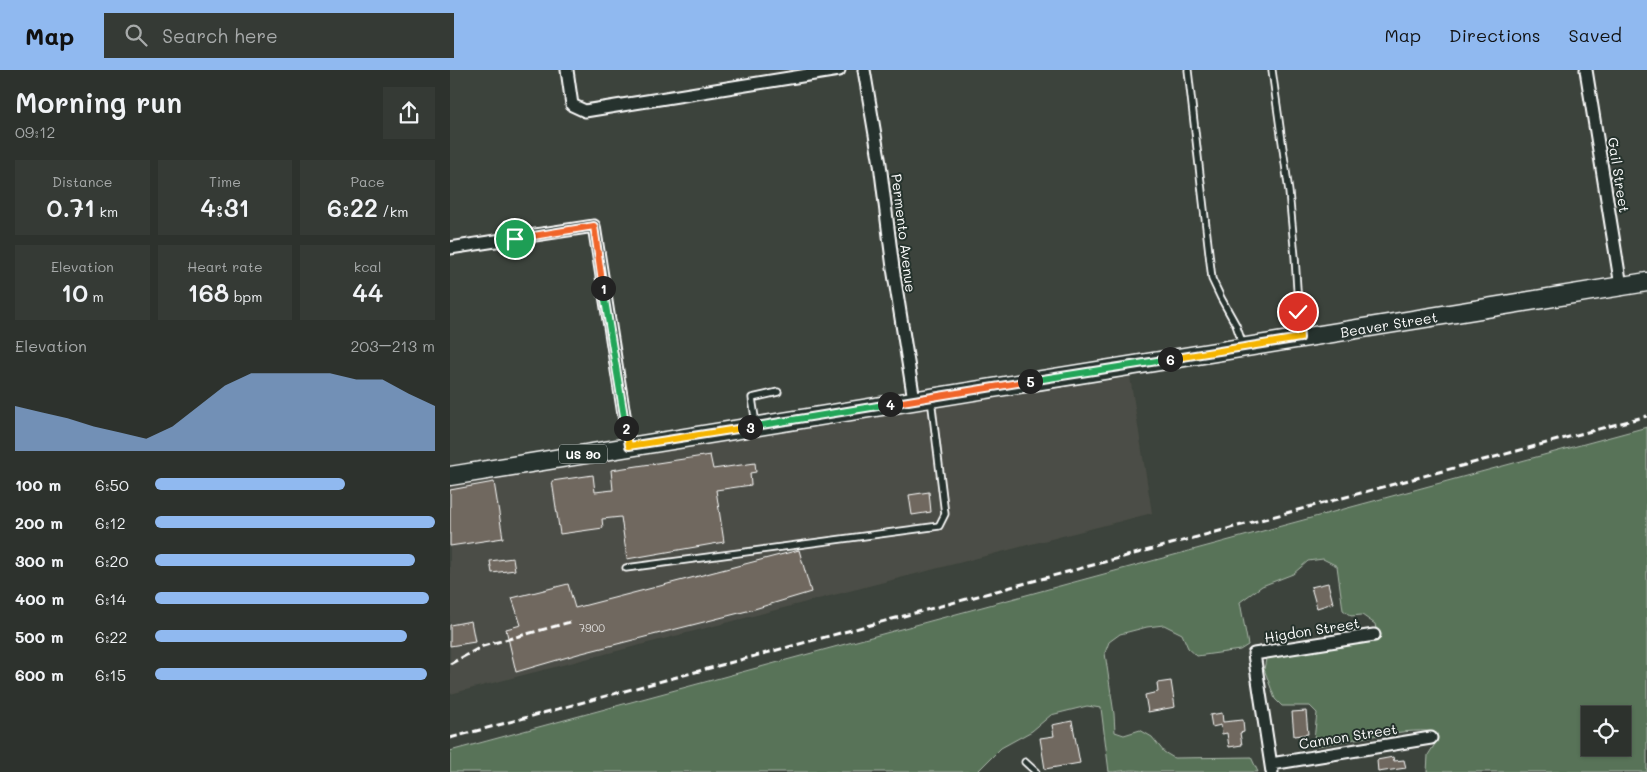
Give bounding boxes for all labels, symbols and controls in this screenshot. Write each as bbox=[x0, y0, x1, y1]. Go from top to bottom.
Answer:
search box bbox=[104, 13, 454, 58]
text: Map bbox=[25, 20, 74, 51]
icon: search bbox=[122, 21, 150, 49]
text: Search here bbox=[162, 23, 278, 48]
text: Map bbox=[1384, 23, 1421, 47]
text: Directions bbox=[1449, 23, 1541, 47]
text: Saved bbox=[1569, 23, 1622, 47]
text: Morning run bbox=[15, 84, 182, 120]
button: share bbox=[383, 87, 435, 139]
text: 09:12 bbox=[15, 121, 55, 142]
street label: Gail Street bbox=[1604, 136, 1634, 214]
text: Distance bbox=[52, 172, 112, 191]
text: Time bbox=[209, 172, 241, 191]
text: Pace bbox=[351, 172, 385, 191]
street label: Permento Avenue bbox=[887, 173, 921, 293]
text: 0.71 bbox=[47, 191, 95, 223]
text: 4:31 bbox=[200, 191, 250, 223]
text: 6:22 bbox=[327, 191, 378, 223]
text: km bbox=[95, 202, 118, 221]
text: /km bbox=[378, 202, 408, 221]
pin bbox=[494, 218, 536, 260]
icon: arrive bbox=[501, 225, 529, 253]
text: Elevation bbox=[51, 257, 114, 276]
text: Heart rate bbox=[187, 257, 263, 276]
text: kcal bbox=[354, 257, 382, 276]
text: 10 bbox=[61, 276, 88, 308]
text: 168 bbox=[188, 276, 229, 308]
text: 44 bbox=[352, 276, 383, 308]
pin: 1 bbox=[590, 276, 616, 300]
text: 1 bbox=[600, 279, 607, 298]
text: m bbox=[88, 287, 104, 306]
text: bpm bbox=[229, 287, 262, 306]
pin bbox=[1277, 291, 1319, 333]
icon: check bbox=[1284, 298, 1312, 326]
street label: Beaver Street bbox=[1339, 307, 1439, 341]
text: Elevation bbox=[15, 335, 87, 356]
text: 203–213 m bbox=[350, 335, 435, 356]
pin: 6 bbox=[1158, 346, 1182, 372]
text: 6 bbox=[1166, 350, 1175, 369]
pin: 5 bbox=[1018, 368, 1042, 394]
text: 5 bbox=[1026, 372, 1035, 391]
pin: 4 bbox=[878, 392, 902, 416]
text: 4 bbox=[886, 395, 895, 414]
pin: 3 bbox=[738, 414, 762, 440]
pin: 2 bbox=[614, 416, 638, 440]
text: 3 bbox=[746, 418, 755, 437]
text: 2 bbox=[623, 419, 630, 438]
road number: US 90 bbox=[559, 444, 607, 464]
text: 100 m bbox=[15, 474, 61, 495]
text: 6:50 bbox=[95, 474, 129, 495]
text: 200 m bbox=[15, 512, 63, 533]
text: 6:12 bbox=[95, 512, 126, 533]
text: 300 m bbox=[15, 550, 64, 571]
text: 6:20 bbox=[95, 550, 128, 571]
text: 400 m bbox=[15, 588, 64, 609]
text: 6:14 bbox=[95, 588, 126, 609]
street label: Higdon Street bbox=[1263, 613, 1361, 647]
house number: 7900 bbox=[579, 620, 605, 635]
text: 500 m bbox=[15, 626, 63, 647]
text: 6:22 bbox=[95, 626, 127, 647]
text: 600 m bbox=[15, 664, 64, 685]
text: 6:15 bbox=[95, 664, 126, 685]
map controls bbox=[1581, 706, 1631, 756]
button: locate bbox=[1581, 706, 1631, 756]
street label: Cannon Street bbox=[1297, 719, 1399, 753]

